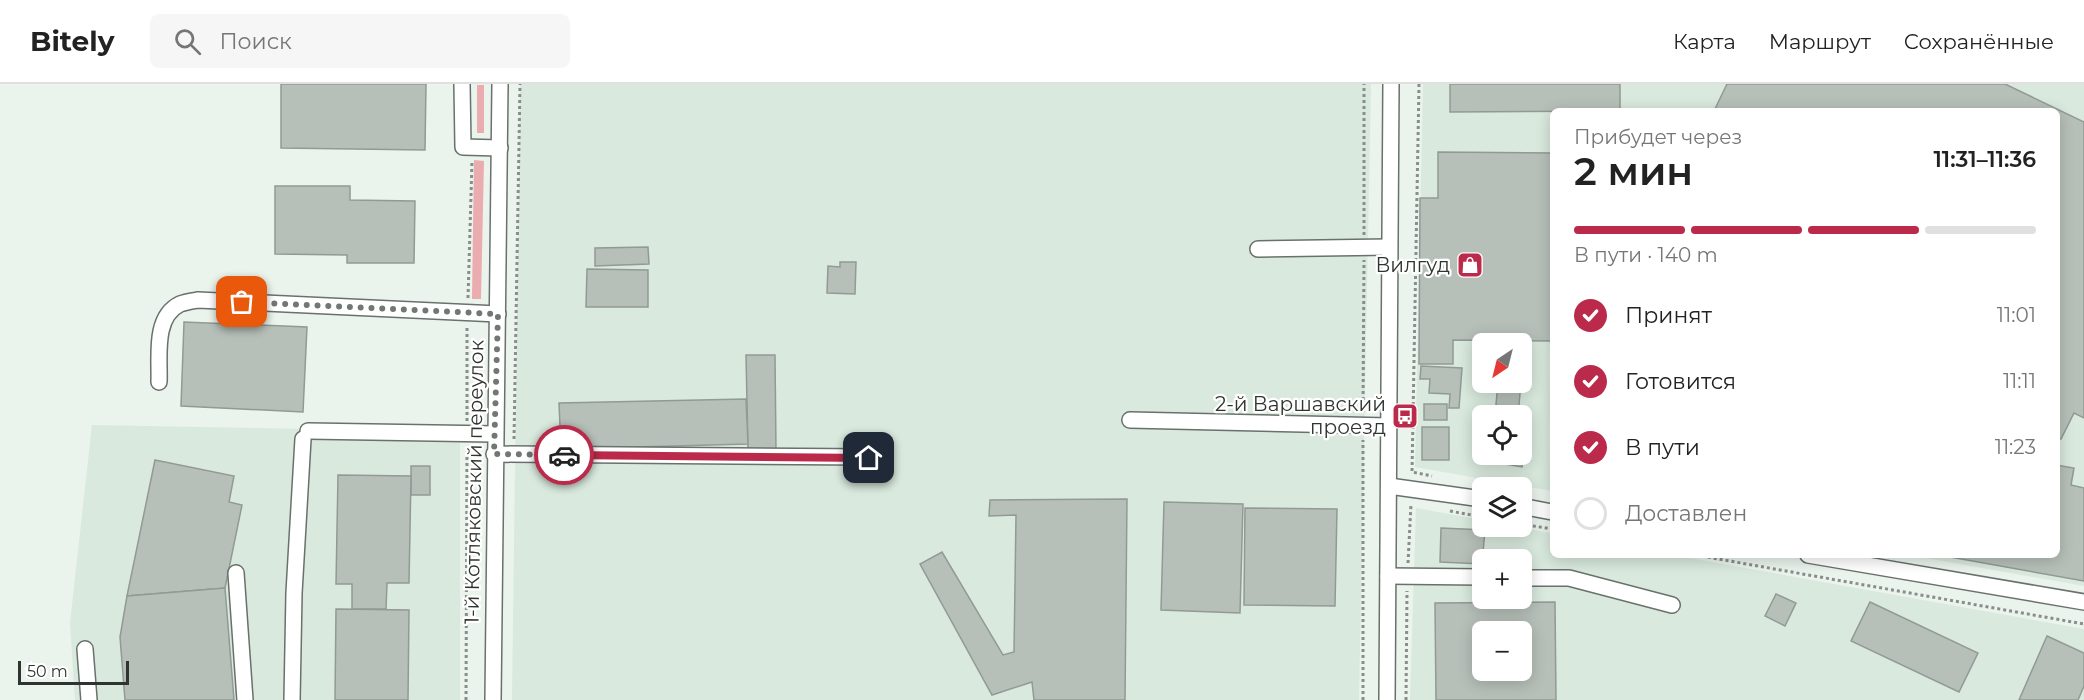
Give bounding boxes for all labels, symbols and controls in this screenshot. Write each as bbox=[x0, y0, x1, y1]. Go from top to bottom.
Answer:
search box bbox=[150, 14, 570, 68]
text: Bitely bbox=[30, 24, 114, 58]
icon: search bbox=[171, 25, 204, 58]
text: Поиск bbox=[219, 28, 292, 55]
text: Карта bbox=[1673, 29, 1736, 54]
text: Маршрут bbox=[1769, 29, 1871, 54]
text: Сохранённые bbox=[1904, 29, 2054, 54]
text: Прибудет через bbox=[1574, 125, 1742, 149]
text: 11:31–11:36 bbox=[1933, 146, 2036, 173]
text: 2 мин bbox=[1574, 147, 1693, 195]
text: В пути · 140 m bbox=[1574, 243, 1718, 267]
shop icon: Вилгуд bbox=[1455, 250, 1485, 280]
place label: Вилгуд bbox=[1375, 253, 1450, 277]
pin bbox=[216, 276, 267, 327]
icon: bag bbox=[225, 285, 258, 318]
icon: check bbox=[1574, 299, 1607, 332]
text: Принят bbox=[1625, 302, 1712, 329]
text: 11:01 bbox=[1997, 303, 2036, 327]
north arrow bbox=[1472, 333, 1532, 393]
map controls bbox=[1472, 333, 1532, 681]
street label: 1-й Котляковский переулок bbox=[460, 339, 488, 624]
icon: check bbox=[1574, 365, 1607, 398]
text: Готовится bbox=[1625, 368, 1736, 395]
text: 11:11 bbox=[2003, 369, 2036, 393]
place label: 2-й Варшавский проезд bbox=[1215, 392, 1386, 439]
bus stop icon: 2-й Варшавский проезд bbox=[1390, 401, 1420, 431]
button: locate bbox=[1472, 405, 1532, 465]
courier bbox=[534, 425, 594, 485]
icon: check bbox=[1574, 431, 1607, 464]
pin bbox=[843, 432, 894, 483]
text: В пути bbox=[1625, 434, 1700, 461]
text: 11:23 bbox=[1995, 435, 2036, 459]
icon: car bbox=[548, 439, 581, 472]
icon: home bbox=[852, 441, 885, 474]
button: layers bbox=[1472, 477, 1532, 537]
text: Доставлен bbox=[1625, 500, 1747, 527]
button: + bbox=[1472, 549, 1532, 609]
button: − bbox=[1472, 621, 1532, 681]
scale bar bbox=[18, 658, 129, 686]
text: 50 m bbox=[27, 662, 68, 681]

